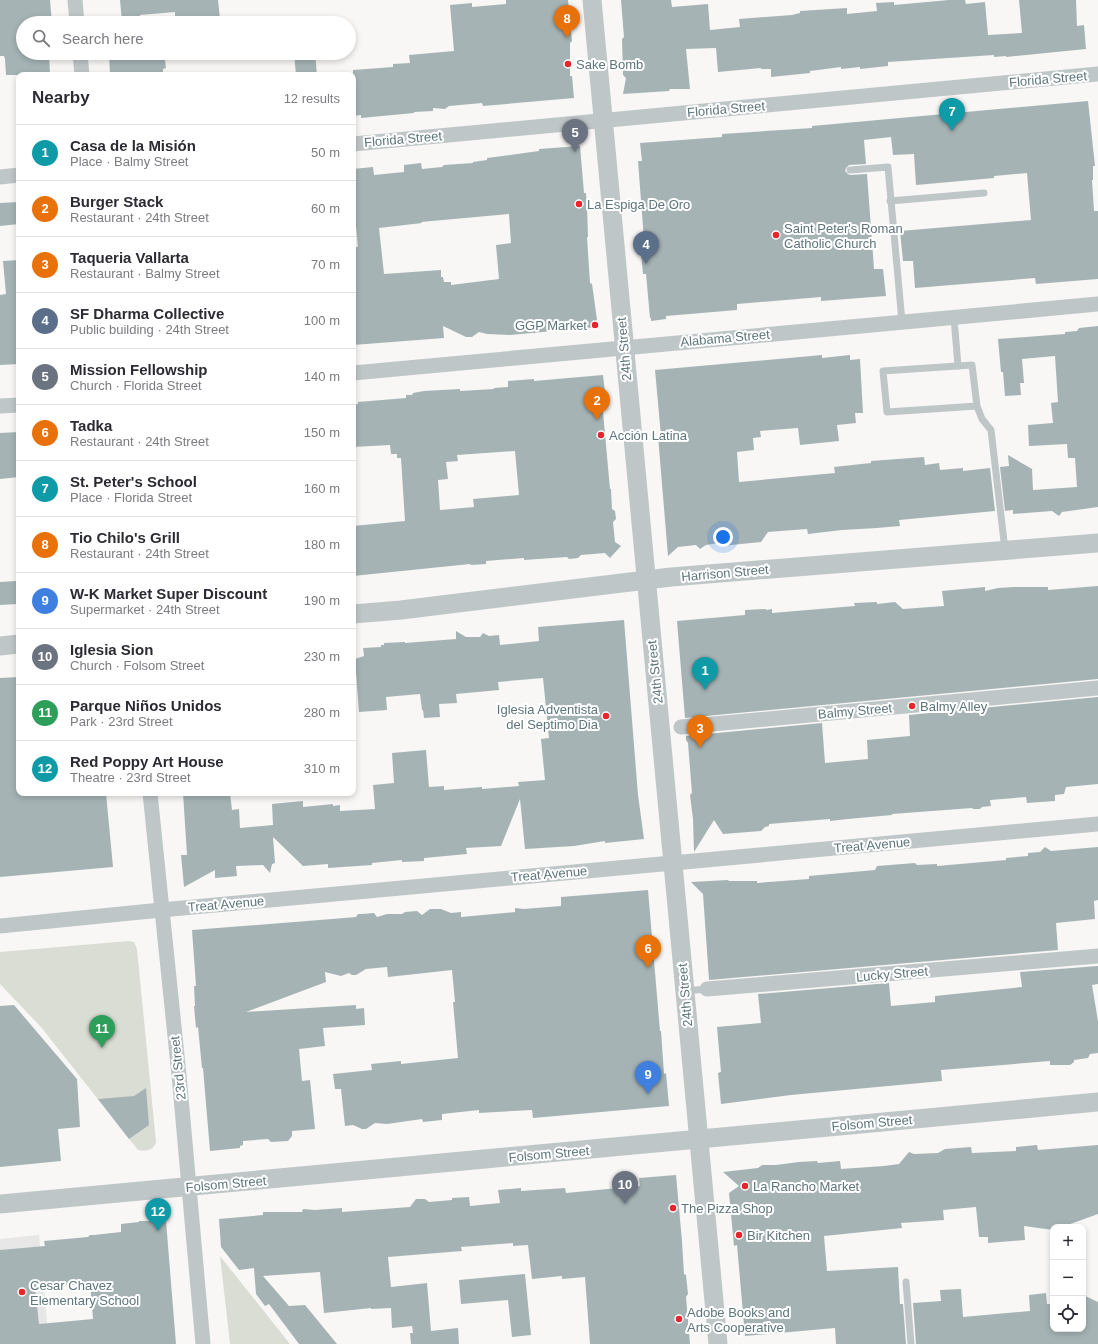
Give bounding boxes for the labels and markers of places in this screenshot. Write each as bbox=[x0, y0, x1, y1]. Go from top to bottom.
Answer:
pin: 8 bbox=[554, 5, 580, 38]
place label: Sake Bomb bbox=[576, 57, 643, 72]
marker: Sake Bomb bbox=[563, 59, 573, 69]
pin: 7 bbox=[939, 98, 965, 131]
pin: 5 bbox=[562, 119, 588, 152]
place label: La Espiga De Oro bbox=[587, 197, 690, 212]
marker: La Espiga De Oro bbox=[574, 199, 584, 209]
place label: Saint Peter's Roman Catholic Church bbox=[784, 221, 903, 251]
marker: Saint Peter's Roman Catholic Church bbox=[771, 230, 781, 240]
pin: 4 bbox=[633, 231, 659, 264]
place label: GGP Market bbox=[515, 318, 587, 333]
marker: GGP Market bbox=[590, 320, 600, 330]
pin: 2 bbox=[584, 387, 610, 420]
place label: Acción Latina bbox=[609, 428, 688, 443]
marker: Acción Latina bbox=[596, 430, 606, 440]
pin: 1 bbox=[692, 657, 718, 690]
place label: Balmy Alley bbox=[920, 699, 988, 714]
marker: Balmy Alley bbox=[907, 701, 917, 711]
place label: Iglesia Adventista del Septimo Dia bbox=[497, 702, 599, 732]
marker: Iglesia Adventista del Septimo Dia bbox=[601, 711, 611, 721]
pin: 3 bbox=[687, 715, 713, 748]
pin: 6 bbox=[635, 935, 661, 968]
pin: 11 bbox=[89, 1015, 115, 1048]
pin: 9 bbox=[635, 1061, 661, 1094]
pin: 10 bbox=[612, 1171, 638, 1204]
place label: La Rancho Market bbox=[753, 1179, 860, 1194]
marker: La Rancho Market bbox=[740, 1181, 750, 1191]
pin: 12 bbox=[145, 1198, 171, 1231]
place label: The Pizza Shop bbox=[681, 1201, 773, 1216]
marker: The Pizza Shop bbox=[668, 1203, 678, 1213]
place label: Bir Kitchen bbox=[747, 1228, 810, 1243]
marker: Bir Kitchen bbox=[734, 1230, 744, 1240]
place label: Cesar Chavez Elementary School bbox=[30, 1278, 139, 1308]
marker: Cesar Chavez Elementary School bbox=[17, 1287, 27, 1297]
place label: Adobe Books and Arts Cooperative bbox=[687, 1305, 790, 1335]
marker: Adobe Books and Arts Cooperative bbox=[674, 1314, 684, 1324]

